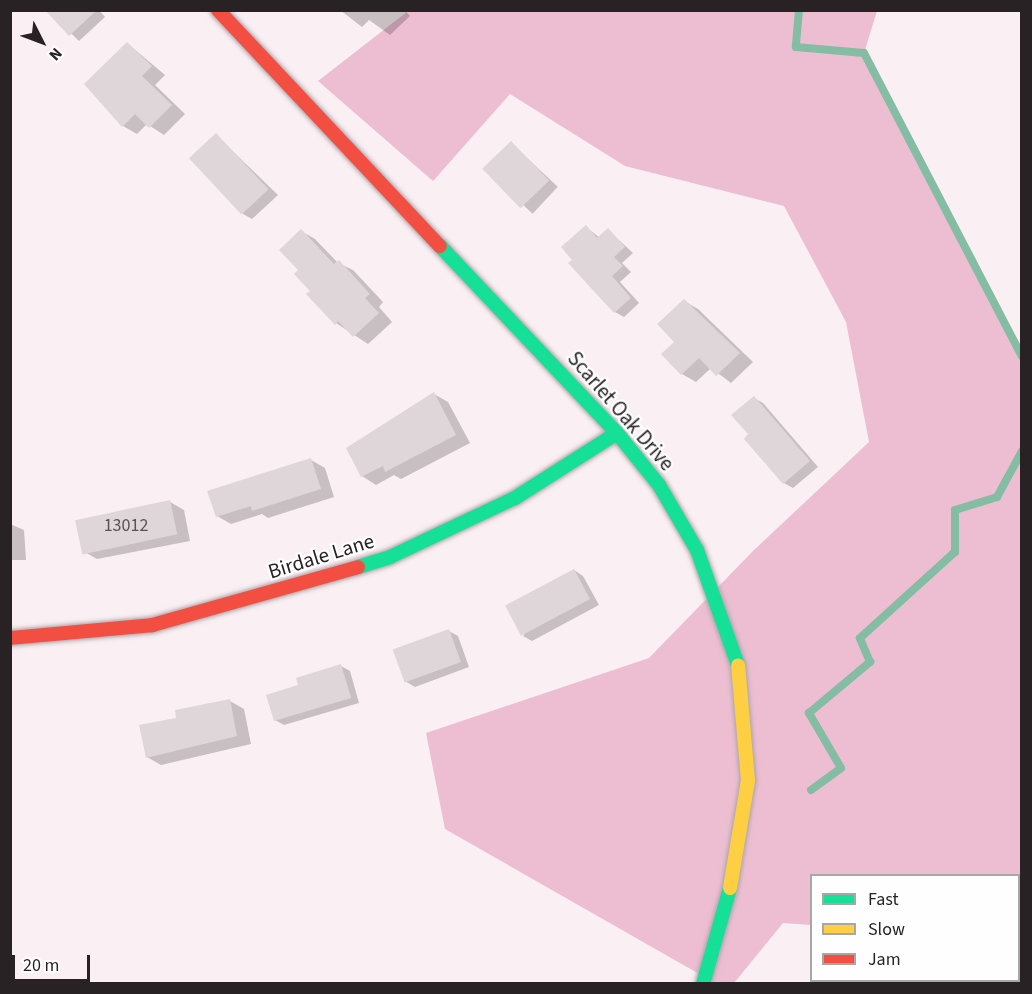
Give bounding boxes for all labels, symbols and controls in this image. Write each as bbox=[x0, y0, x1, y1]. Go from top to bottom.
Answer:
north arrow bbox=[12, 12, 72, 72]
text: N bbox=[44, 43, 67, 65]
street label: Scarlet Oak Drive bbox=[562, 346, 680, 476]
house number: 13012 bbox=[104, 515, 148, 537]
street label: Birdale Lane bbox=[265, 528, 377, 584]
legend bbox=[810, 874, 1020, 982]
text: Fast bbox=[868, 887, 899, 912]
text: Slow bbox=[868, 917, 905, 942]
scale bar bbox=[15, 943, 93, 981]
text: Jam bbox=[868, 947, 901, 972]
text: 20 m bbox=[23, 953, 59, 978]

